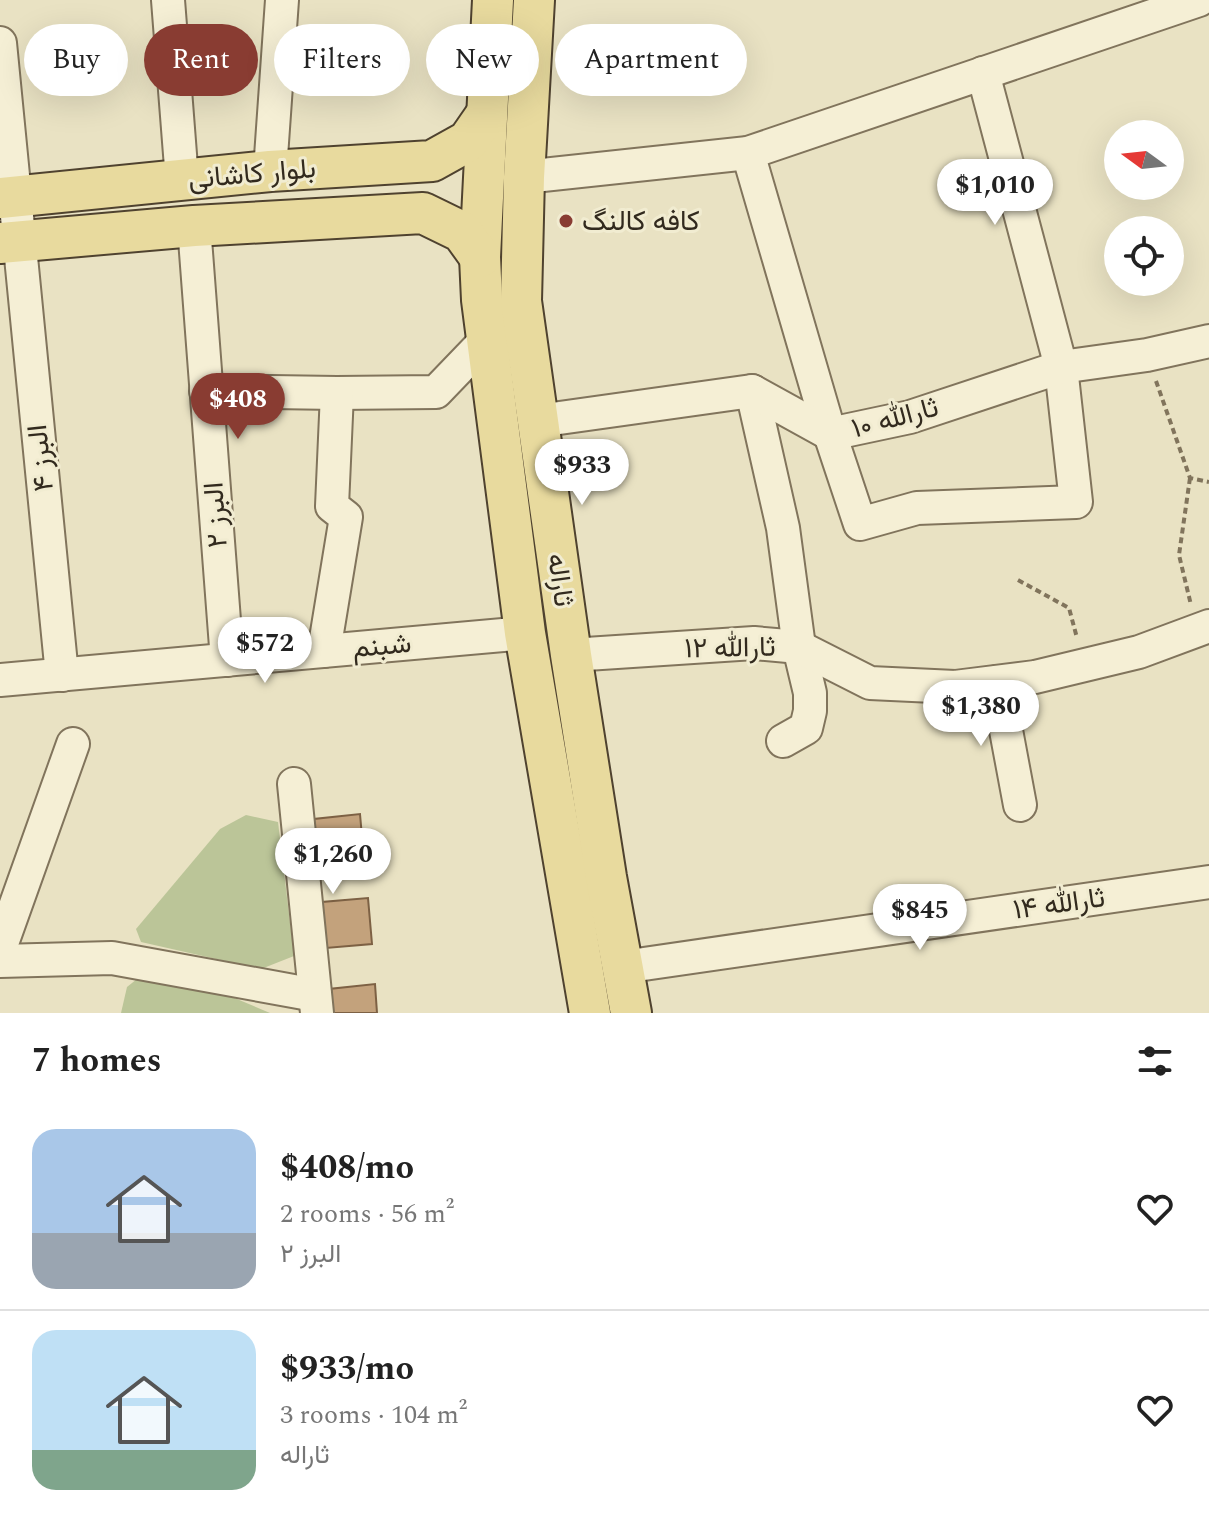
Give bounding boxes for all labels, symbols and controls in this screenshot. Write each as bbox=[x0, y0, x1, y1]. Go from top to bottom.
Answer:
chip: Buy bbox=[24, 24, 128, 96]
chip: Rent bbox=[144, 24, 258, 96]
chip: Filters bbox=[274, 24, 410, 96]
chip: New bbox=[426, 24, 539, 96]
chip: Apartment bbox=[555, 24, 747, 96]
north arrow bbox=[1104, 120, 1184, 200]
map controls bbox=[1104, 120, 1184, 296]
street label: بلوار کاشانی bbox=[186, 147, 318, 201]
pin: $1,010 bbox=[930, 159, 1060, 227]
text: $1,010 bbox=[955, 165, 1035, 205]
place label: کافه کالنگ bbox=[582, 200, 700, 243]
marker: کافه کالنگ bbox=[557, 212, 575, 230]
button: locate bbox=[1104, 216, 1184, 296]
pin: $408 bbox=[191, 373, 285, 441]
text: $408 bbox=[209, 379, 267, 419]
street label: ثارالله ۱۰ bbox=[847, 386, 943, 450]
street label: البرز ۴ bbox=[16, 422, 66, 494]
pin: $933 bbox=[535, 439, 629, 507]
text: $933 bbox=[553, 445, 611, 485]
street label: البرز ۲ bbox=[192, 481, 240, 549]
street label: ثاراله bbox=[535, 551, 585, 609]
pin: $572 bbox=[218, 617, 312, 685]
street label: شبنم bbox=[351, 622, 413, 670]
text: $572 bbox=[236, 623, 294, 663]
street label: ثارالله ۱۲ bbox=[684, 626, 776, 670]
pin: $1,380 bbox=[916, 680, 1046, 748]
text: $1,380 bbox=[941, 686, 1021, 726]
pin: $1,260 bbox=[268, 828, 398, 896]
text: $1,260 bbox=[293, 834, 373, 874]
street label: ثارالله ۱۴ bbox=[1010, 876, 1108, 932]
pin: $845 bbox=[873, 884, 967, 952]
text: $845 bbox=[891, 890, 949, 930]
text: 7 homes bbox=[32, 1035, 162, 1087]
icon: filters bbox=[1133, 1039, 1177, 1083]
text: $408/mo bbox=[280, 1142, 414, 1194]
icon: home bbox=[96, 1161, 192, 1257]
icon: heart bbox=[1133, 1187, 1177, 1231]
text: 2 rooms · 56 m² bbox=[280, 1194, 454, 1234]
text: البرز ۲ bbox=[280, 1234, 341, 1274]
text: $933/mo bbox=[280, 1343, 414, 1395]
icon: home bbox=[96, 1362, 192, 1458]
icon: heart bbox=[1133, 1388, 1177, 1432]
text: 3 rooms · 104 m² bbox=[280, 1395, 467, 1435]
text: ثاراله bbox=[280, 1435, 330, 1475]

